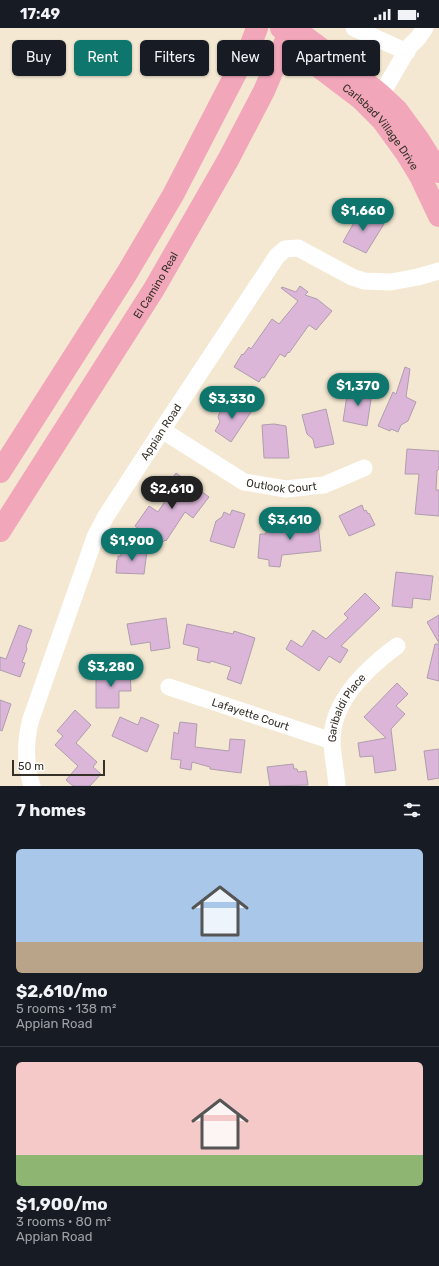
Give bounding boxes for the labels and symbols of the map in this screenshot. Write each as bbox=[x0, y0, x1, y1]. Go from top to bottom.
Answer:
street label: Carlsbad Village Drive bbox=[340, 81, 421, 173]
pin: $1,660 bbox=[330, 198, 396, 232]
street label: El Camino Real bbox=[131, 250, 181, 321]
pin: $1,370 bbox=[325, 373, 391, 407]
pin: $3,330 bbox=[199, 386, 265, 420]
street label: Appian Road bbox=[138, 401, 184, 463]
pin: $2,610 bbox=[139, 476, 205, 510]
street label: Outlook Court bbox=[245, 476, 318, 496]
pin: $3,610 bbox=[257, 507, 323, 541]
pin: $1,900 bbox=[99, 528, 165, 562]
pin: $3,280 bbox=[78, 654, 144, 688]
street label: Garibaldi Place bbox=[326, 671, 368, 742]
street label: Lafayette Court bbox=[210, 696, 291, 734]
scale bar bbox=[12, 758, 105, 777]

